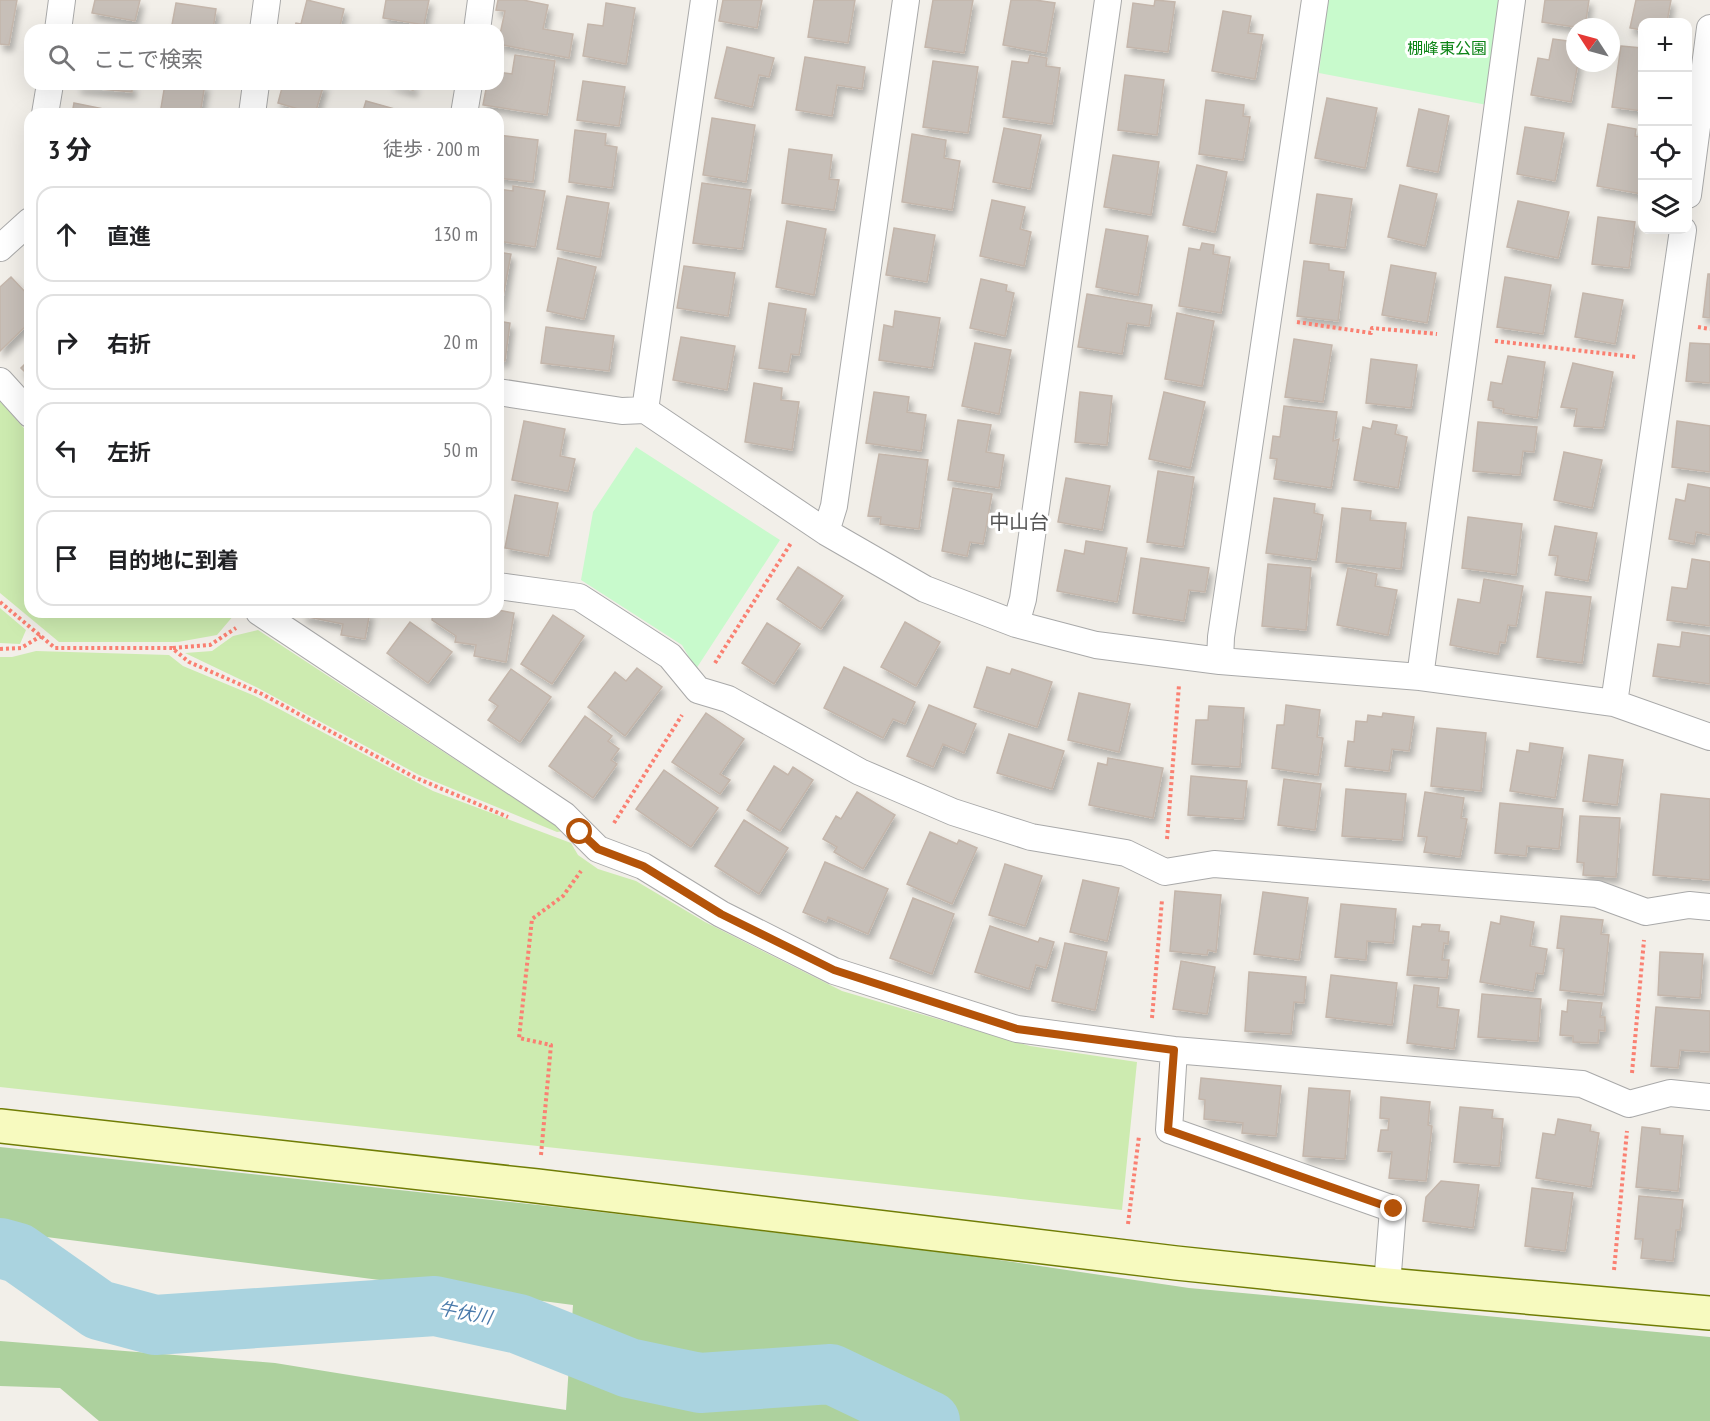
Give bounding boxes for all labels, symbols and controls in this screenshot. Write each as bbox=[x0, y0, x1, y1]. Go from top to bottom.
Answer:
north arrow bbox=[1566, 18, 1620, 72]
map controls bbox=[1638, 18, 1692, 234]
button: + bbox=[1638, 18, 1692, 72]
search box bbox=[24, 24, 504, 90]
park label: 棚峰東公園 bbox=[1407, 38, 1487, 58]
icon: search bbox=[45, 41, 78, 74]
text: ここで検索 bbox=[93, 45, 203, 73]
button: − bbox=[1638, 72, 1692, 126]
button: locate bbox=[1638, 126, 1692, 180]
text: 3 分 bbox=[48, 133, 92, 166]
text: 徒歩 · 200 m bbox=[383, 136, 480, 162]
button: layers bbox=[1638, 180, 1692, 234]
icon: ahead bbox=[50, 218, 83, 251]
text: 130 m bbox=[434, 221, 478, 247]
text: 直進 bbox=[107, 222, 151, 250]
icon: right bbox=[50, 326, 83, 359]
text: 20 m bbox=[443, 329, 478, 355]
text: 右折 bbox=[107, 330, 151, 358]
icon: left bbox=[50, 434, 83, 467]
text: 50 m bbox=[443, 437, 478, 463]
text: 左折 bbox=[107, 438, 151, 466]
district label: 中山台 bbox=[989, 509, 1049, 535]
icon: arrive bbox=[50, 542, 83, 575]
text: 目的地に到着 bbox=[107, 546, 239, 574]
route start bbox=[566, 818, 592, 844]
route end bbox=[1380, 1195, 1406, 1221]
water label: 牛伏川 bbox=[436, 1296, 496, 1329]

